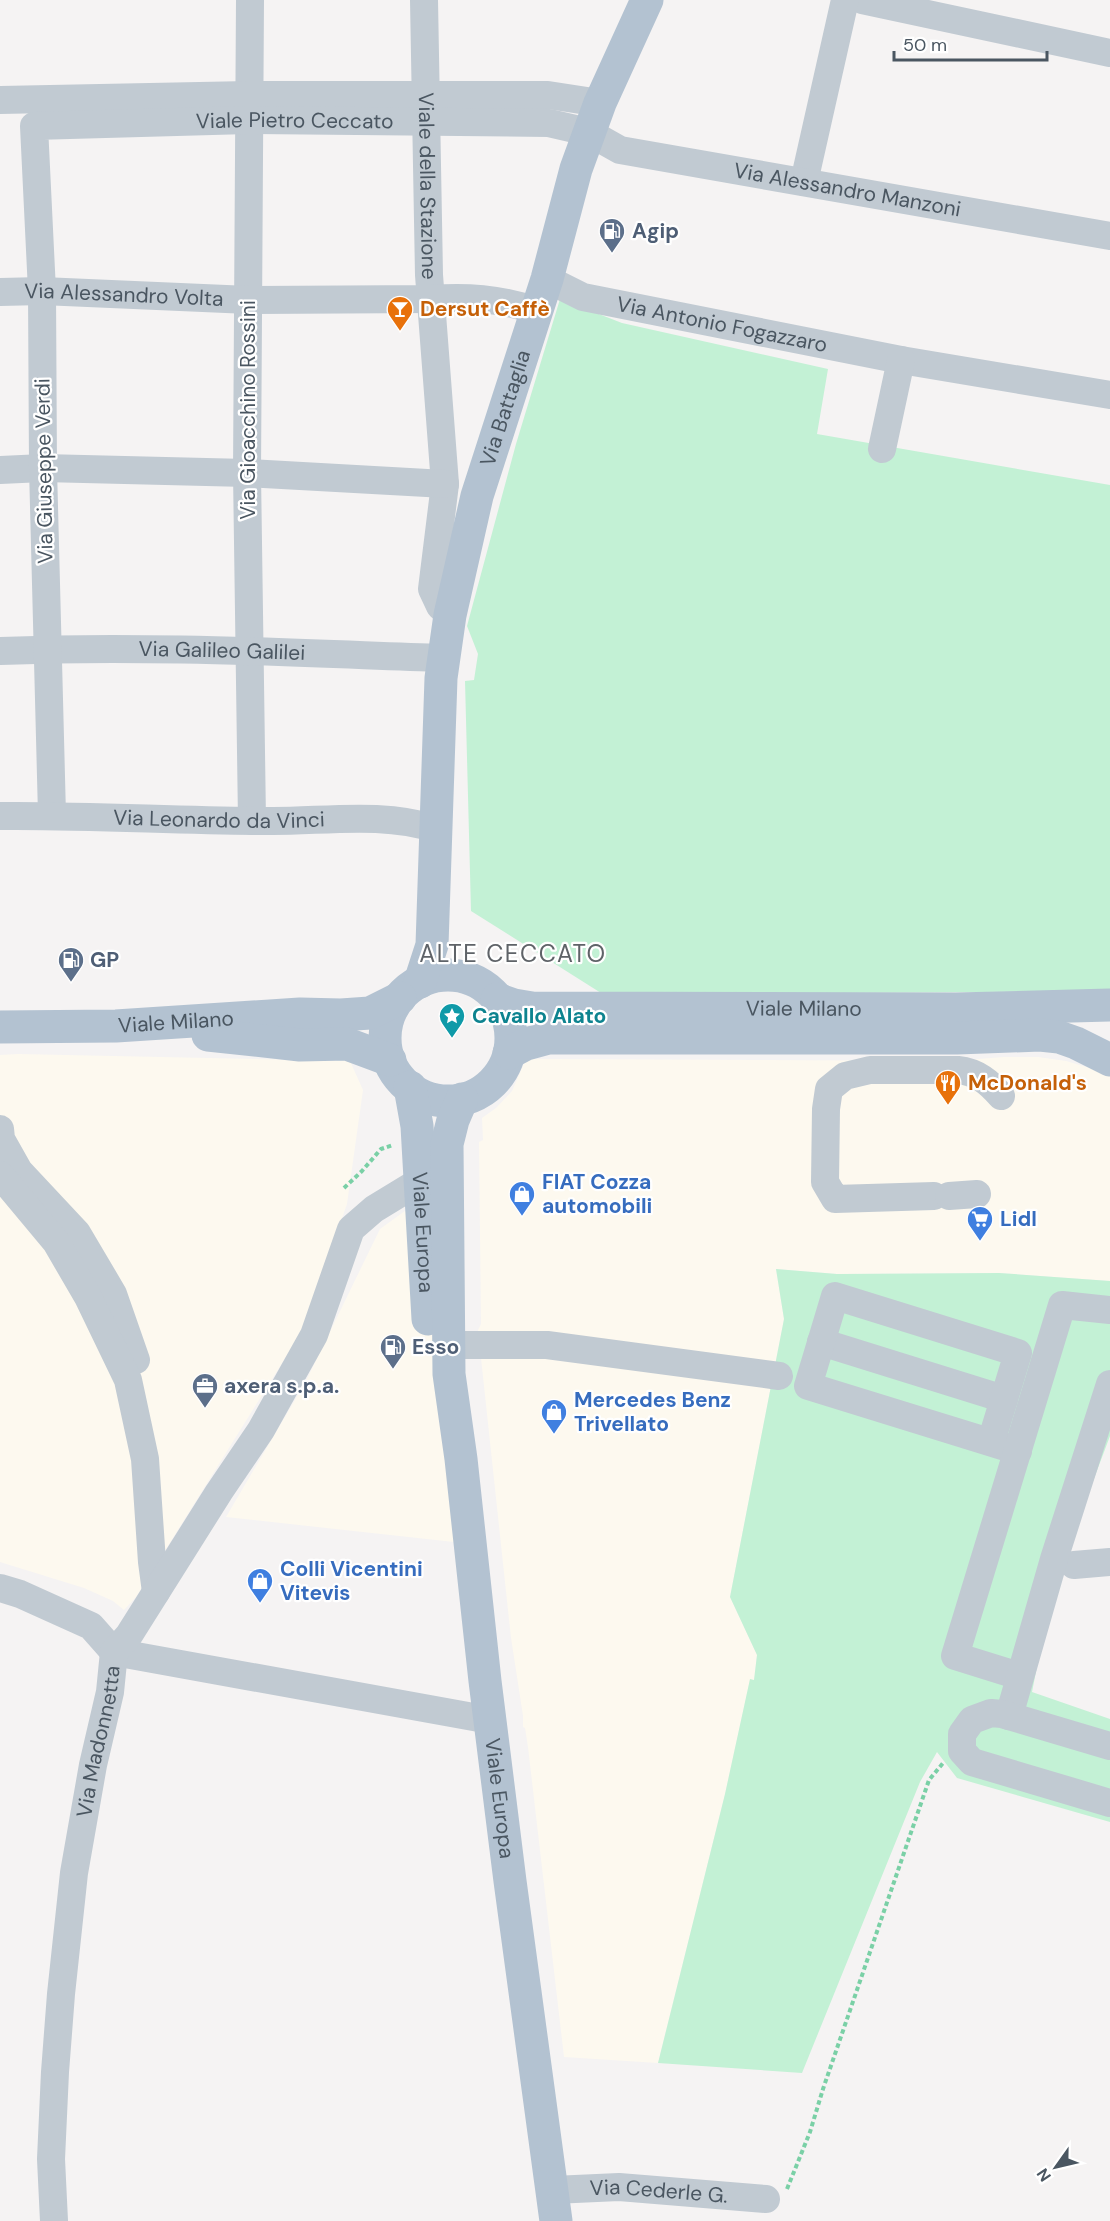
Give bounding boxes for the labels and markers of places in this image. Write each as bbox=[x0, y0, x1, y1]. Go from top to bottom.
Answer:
fuel station icon: Agip bbox=[597, 216, 627, 254]
place label: Agip bbox=[632, 217, 679, 245]
bar icon: Dersut Caffè bbox=[385, 294, 415, 332]
place label: Dersut Caffè bbox=[420, 295, 550, 323]
fuel station icon: GP bbox=[56, 945, 86, 983]
place label: GP bbox=[90, 946, 119, 974]
place icon: Cavallo Alato bbox=[437, 1001, 467, 1039]
place label: Cavallo Alato bbox=[472, 1002, 606, 1030]
restaurant icon: McDonald's bbox=[933, 1068, 963, 1106]
place label: McDonald's bbox=[968, 1069, 1087, 1097]
place label: FIAT Cozza automobili bbox=[542, 1168, 652, 1220]
shop icon: FIAT Cozza automobili bbox=[507, 1179, 537, 1217]
supermarket icon: Lidl bbox=[965, 1204, 995, 1242]
place label: Lidl bbox=[1000, 1205, 1037, 1233]
fuel station icon: Esso bbox=[378, 1332, 408, 1370]
place label: Esso bbox=[412, 1333, 459, 1361]
office icon: axera s.p.a. bbox=[190, 1371, 220, 1409]
place label: axera s.p.a. bbox=[224, 1372, 339, 1400]
place label: Mercedes Benz Trivellato bbox=[574, 1386, 731, 1438]
shop icon: Mercedes Benz Trivellato bbox=[539, 1397, 569, 1435]
place label: Colli Vicentini Vitevis bbox=[280, 1555, 423, 1607]
shop icon: Colli Vicentini Vitevis bbox=[245, 1566, 275, 1604]

